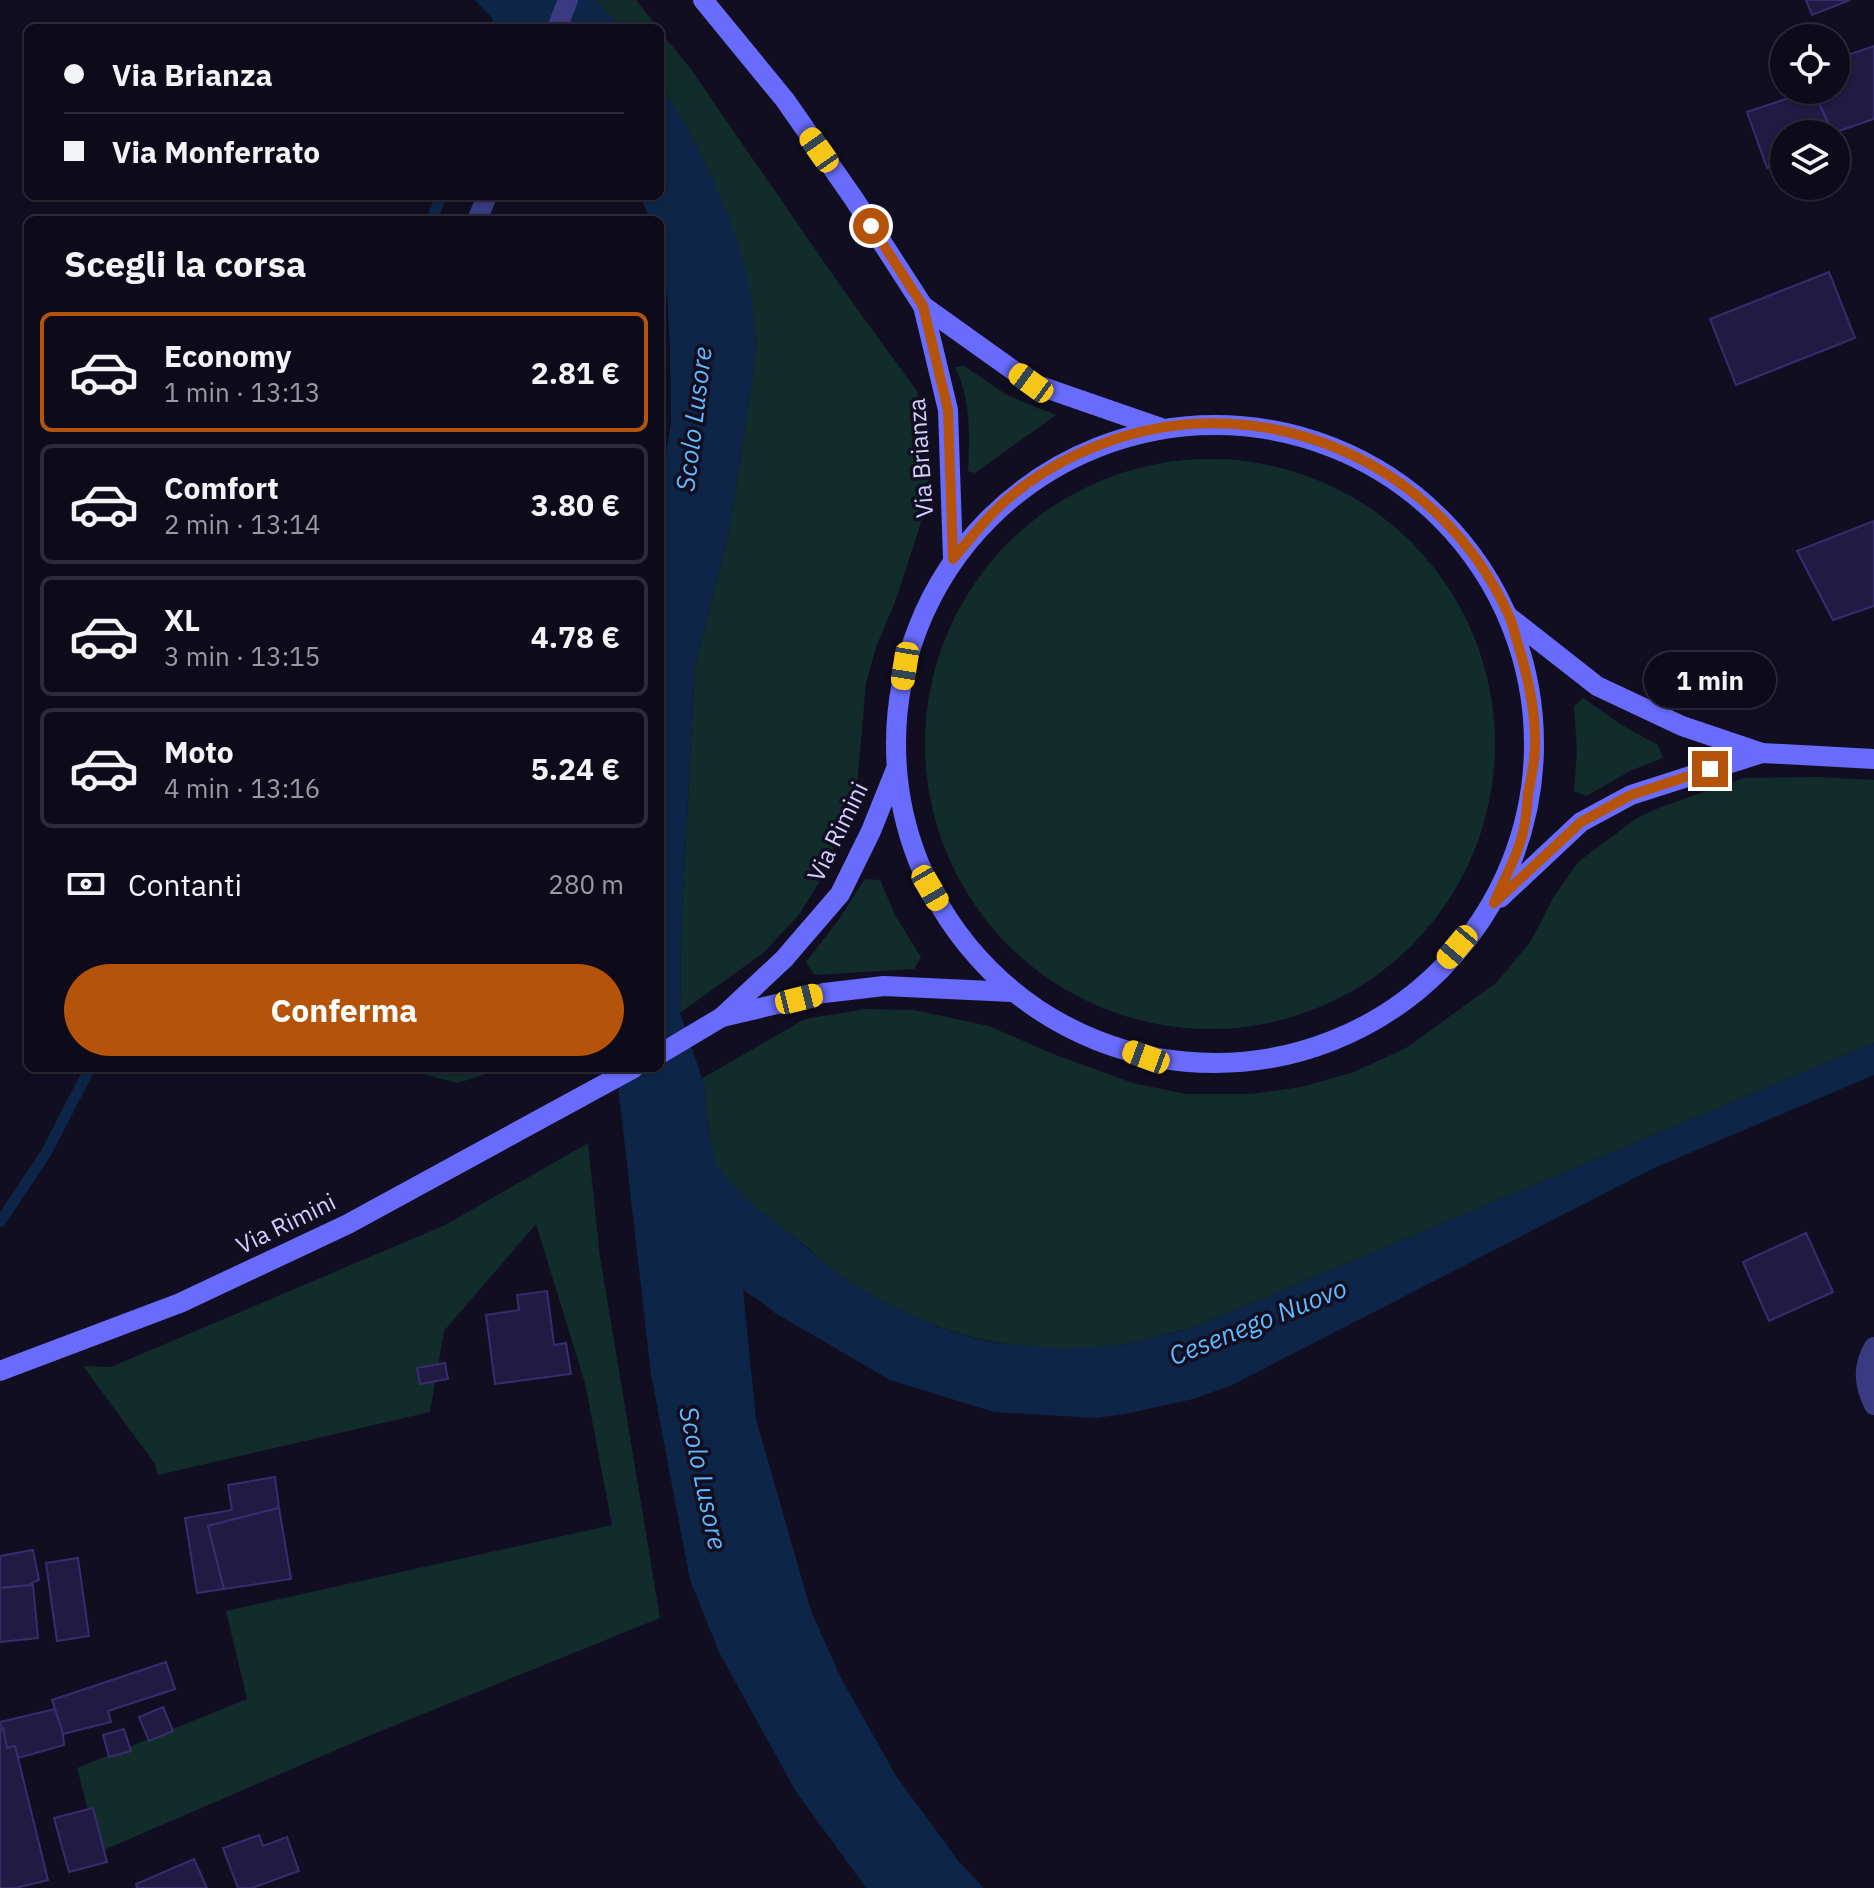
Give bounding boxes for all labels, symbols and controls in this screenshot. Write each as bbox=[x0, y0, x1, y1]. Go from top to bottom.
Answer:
map controls bbox=[1770, 24, 1850, 200]
button: locate bbox=[1770, 24, 1850, 104]
text: Via Brianza bbox=[112, 55, 273, 94]
button: layers bbox=[1770, 120, 1850, 200]
car bbox=[795, 123, 843, 177]
text: Via Monferrato bbox=[112, 132, 320, 171]
route start bbox=[853, 208, 889, 244]
text: Scegli la corsa bbox=[64, 240, 307, 287]
icon: car bbox=[68, 336, 140, 408]
text: Economy bbox=[164, 336, 292, 375]
water label: Scolo Lusore bbox=[667, 345, 719, 493]
text: 2.81 € bbox=[531, 353, 620, 392]
car bbox=[1005, 359, 1057, 407]
text: 1 min · 13:13 bbox=[164, 375, 320, 409]
street label: Via Brianza bbox=[900, 397, 940, 519]
icon: car bbox=[68, 468, 140, 540]
text: Comfort bbox=[164, 468, 279, 507]
text: 3.80 € bbox=[531, 485, 620, 524]
text: 2 min · 13:14 bbox=[164, 507, 320, 541]
icon: car bbox=[68, 600, 140, 672]
text: XL bbox=[164, 600, 200, 639]
text: 4.78 € bbox=[531, 617, 620, 656]
text: 3 min · 13:15 bbox=[164, 639, 320, 673]
car bbox=[889, 640, 921, 692]
callout: 1 min bbox=[1644, 653, 1776, 709]
text: 1 min bbox=[1676, 663, 1744, 697]
icon: car bbox=[68, 732, 140, 804]
text: Moto bbox=[164, 732, 234, 771]
text: 5.24 € bbox=[531, 749, 620, 788]
route end bbox=[1692, 751, 1728, 787]
text: 4 min · 13:16 bbox=[164, 771, 320, 805]
street label: Via Rimini bbox=[799, 776, 875, 887]
car bbox=[908, 861, 952, 915]
icon: cash bbox=[64, 862, 108, 906]
text: Contanti bbox=[128, 865, 242, 904]
text: 280 m bbox=[548, 867, 624, 901]
car bbox=[1432, 921, 1482, 973]
button: Conferma bbox=[64, 964, 624, 1056]
car bbox=[773, 982, 825, 1016]
car bbox=[1119, 1038, 1173, 1076]
street label: Via Rimini bbox=[230, 1185, 341, 1261]
water label: Cesenego Nuovo bbox=[1164, 1270, 1352, 1372]
water label: Scolo Lusore bbox=[672, 1403, 736, 1552]

